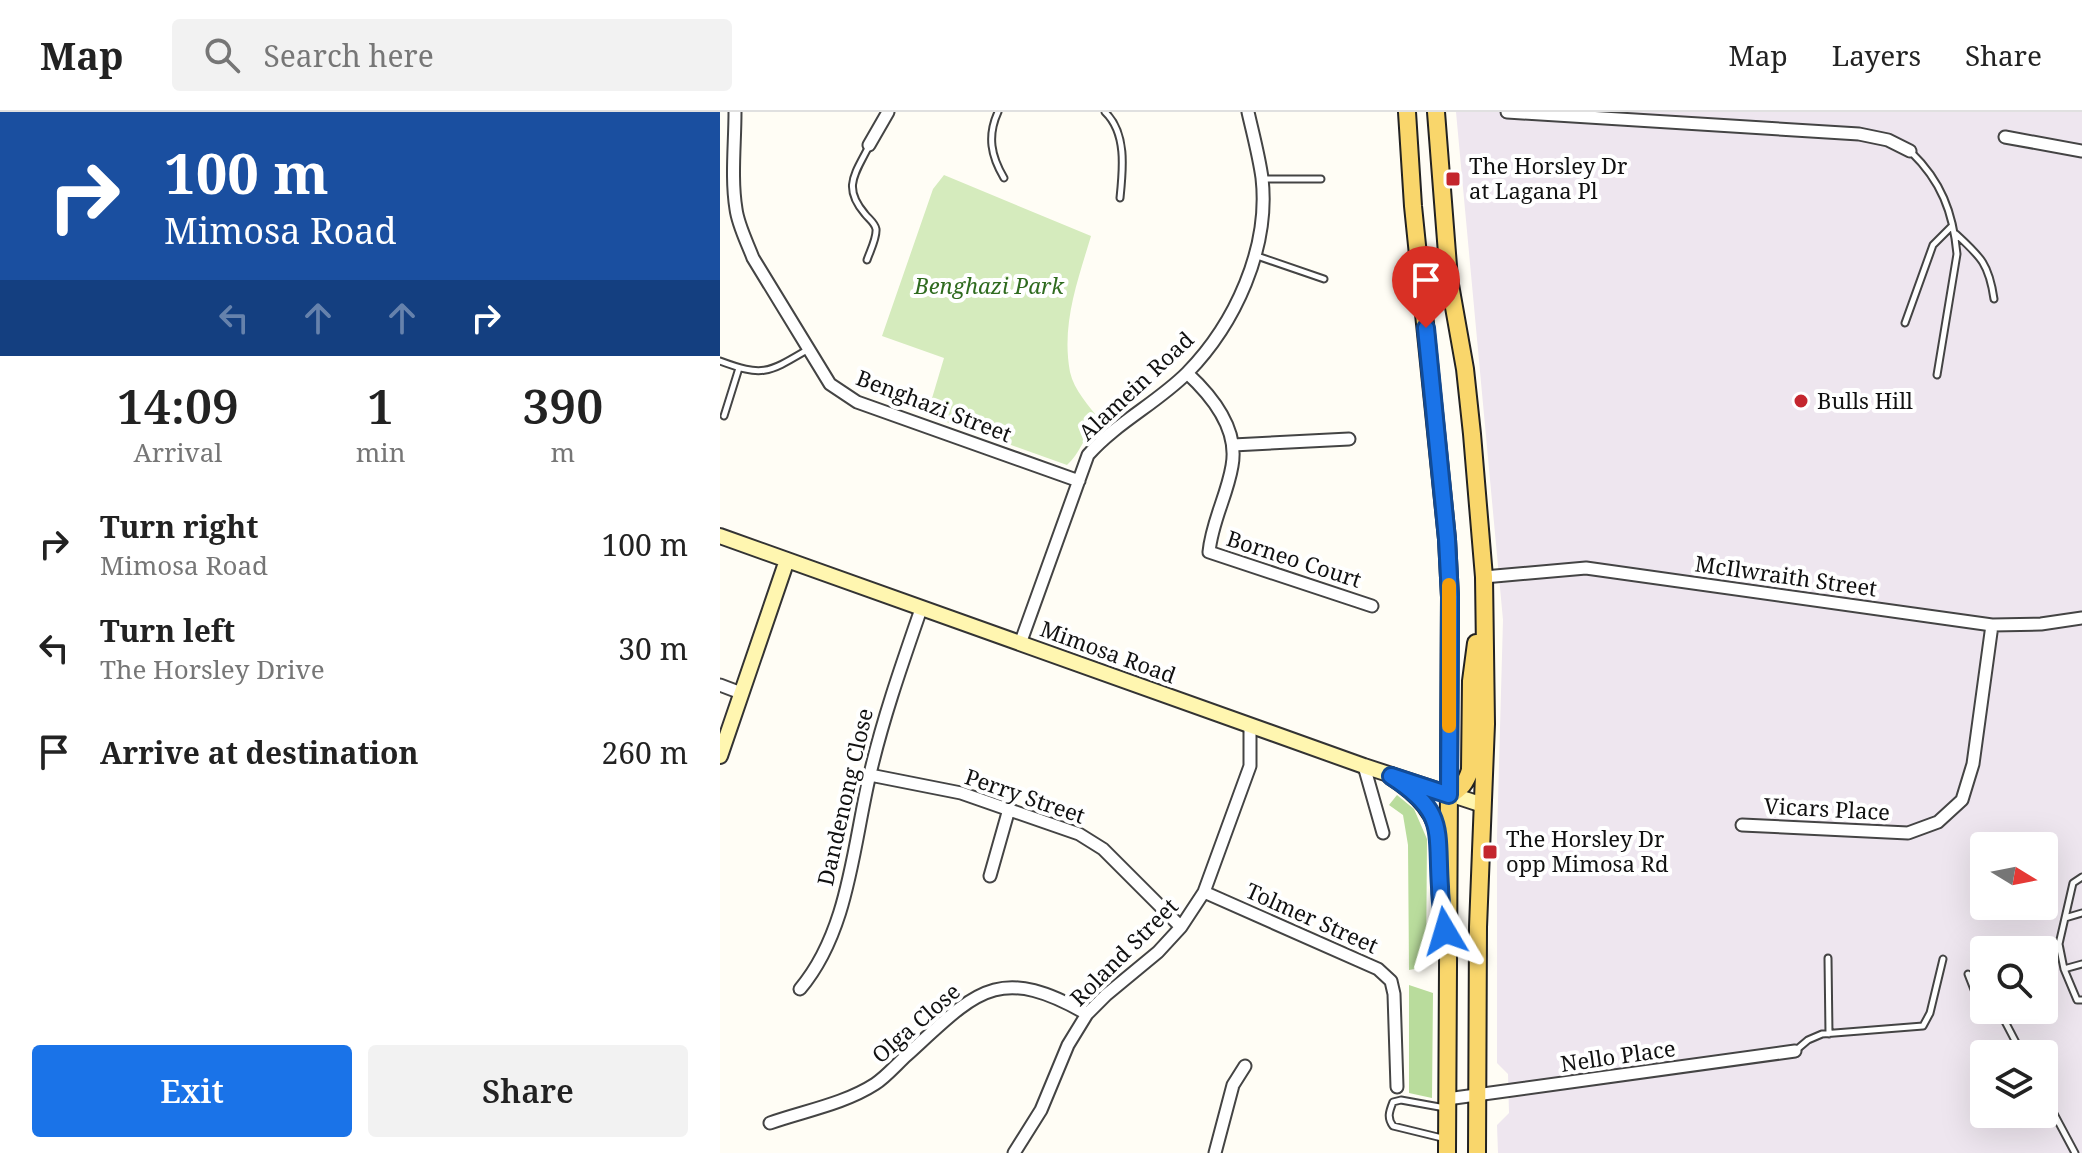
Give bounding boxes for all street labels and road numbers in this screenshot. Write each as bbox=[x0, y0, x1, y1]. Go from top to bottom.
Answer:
street label: Alamein Road bbox=[1071, 324, 1200, 446]
street label: Benghazi Street bbox=[852, 362, 1016, 449]
street label: Borneo Court bbox=[1223, 522, 1366, 594]
street label: McIlwraith Street bbox=[1693, 547, 1879, 603]
street label: Mimosa Road bbox=[1036, 613, 1181, 690]
street label: Dandenong Close bbox=[809, 705, 879, 888]
street label: Perry Street bbox=[961, 760, 1090, 830]
street label: Vicars Place bbox=[1763, 790, 1891, 826]
street label: Tolmer Street bbox=[1241, 875, 1384, 960]
street label: Roland Street bbox=[1063, 891, 1184, 1012]
street label: Olga Close bbox=[865, 976, 966, 1069]
street label: Nello Place bbox=[1558, 1032, 1677, 1078]

